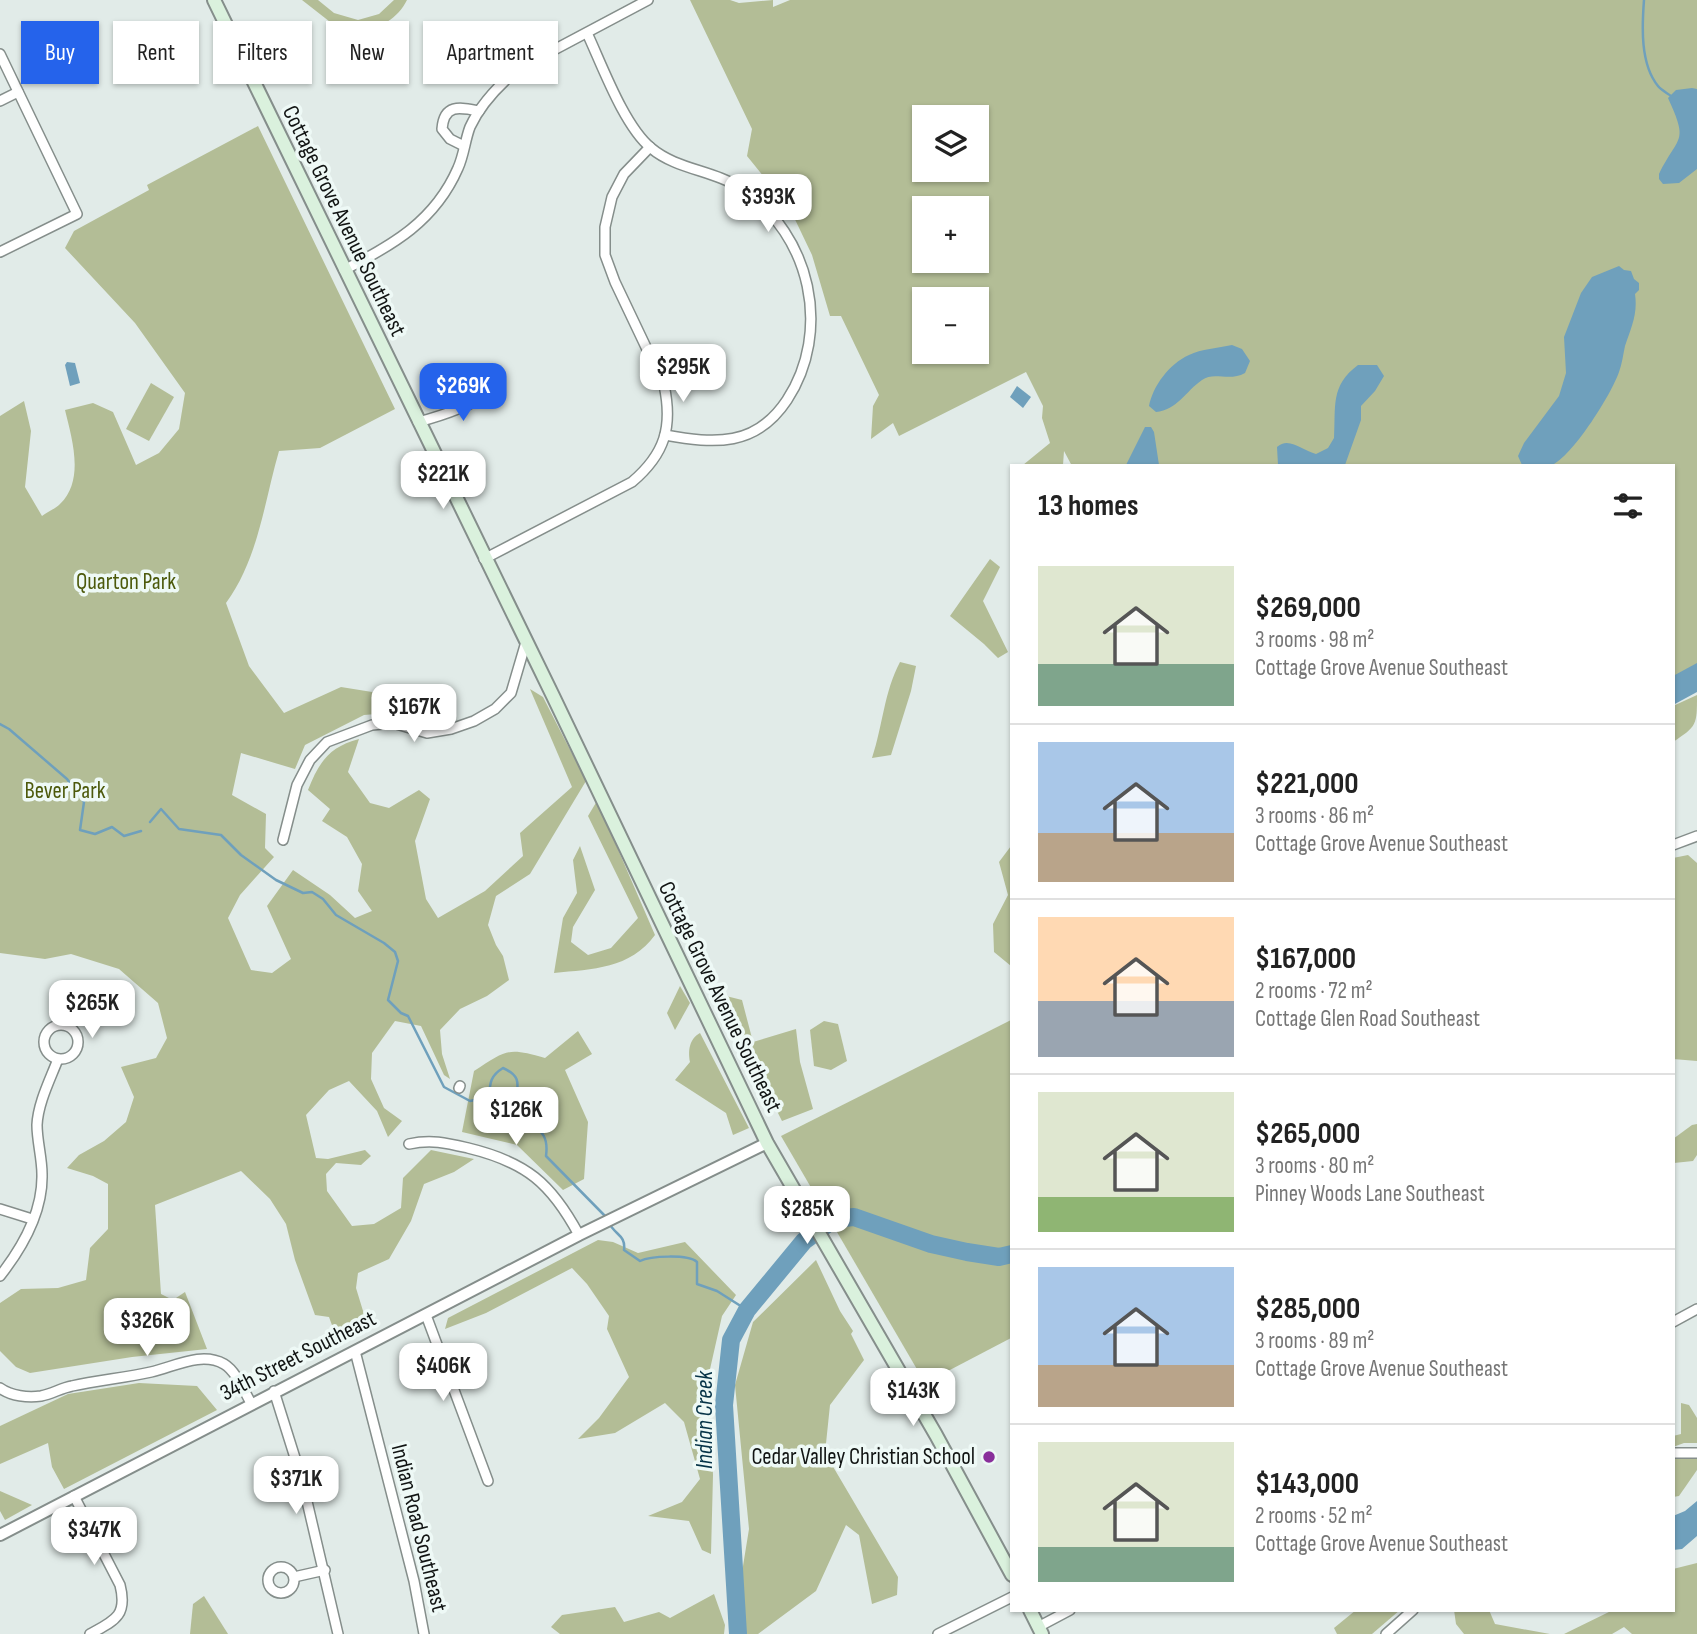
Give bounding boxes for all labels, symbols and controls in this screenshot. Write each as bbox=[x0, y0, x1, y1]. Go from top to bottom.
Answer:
chip: Buy bbox=[21, 21, 99, 84]
chip: Rent bbox=[113, 21, 199, 84]
chip: Filters bbox=[213, 21, 312, 84]
chip: New bbox=[326, 21, 409, 84]
chip: Apartment bbox=[423, 21, 558, 84]
street label: Cottage Grove Avenue Southeast bbox=[276, 101, 412, 341]
map controls bbox=[912, 105, 989, 364]
button: layers bbox=[912, 105, 989, 182]
pin: $393K bbox=[719, 174, 817, 234]
text: $393K bbox=[741, 183, 795, 211]
button: + bbox=[912, 196, 989, 273]
button: − bbox=[912, 287, 989, 364]
pin: $295K bbox=[634, 344, 732, 404]
text: $295K bbox=[656, 353, 710, 381]
pin: $269K bbox=[414, 364, 512, 423]
text: $269K bbox=[436, 372, 490, 400]
pin: $221K bbox=[394, 452, 492, 511]
text: $221K bbox=[417, 460, 469, 488]
icon: filters bbox=[1609, 487, 1647, 525]
text: 13 homes bbox=[1038, 488, 1139, 524]
park label: Quarton Park bbox=[76, 568, 176, 596]
text: $269,000 bbox=[1255, 590, 1361, 626]
icon: home bbox=[1094, 594, 1178, 678]
text: 3 rooms · 98 m² bbox=[1255, 626, 1374, 654]
text: Cottage Grove Avenue Southeast bbox=[1255, 654, 1508, 682]
pin: $167K bbox=[365, 684, 463, 744]
text: $167K bbox=[387, 693, 441, 721]
text: $221,000 bbox=[1255, 766, 1359, 802]
icon: home bbox=[1094, 770, 1178, 854]
park label: Bever Park bbox=[24, 777, 106, 805]
text: 3 rooms · 86 m² bbox=[1255, 802, 1374, 830]
text: Cottage Grove Avenue Southeast bbox=[1255, 830, 1508, 858]
street label: Cottage Grove Avenue Southeast bbox=[652, 877, 788, 1117]
text: $167,000 bbox=[1255, 941, 1356, 977]
icon: home bbox=[1094, 945, 1178, 1029]
text: 2 rooms · 72 m² bbox=[1255, 977, 1373, 1005]
pin: $265K bbox=[43, 981, 141, 1040]
text: $265K bbox=[65, 989, 119, 1017]
text: Cottage Glen Road Southeast bbox=[1255, 1005, 1480, 1033]
pin: $126K bbox=[467, 1088, 565, 1147]
text: $126K bbox=[489, 1096, 543, 1124]
text: $265,000 bbox=[1255, 1116, 1360, 1152]
icon: home bbox=[1094, 1120, 1178, 1204]
text: 3 rooms · 80 m² bbox=[1255, 1152, 1374, 1180]
text: Pinney Woods Lane Southeast bbox=[1255, 1180, 1485, 1208]
pin: $285K bbox=[758, 1186, 856, 1246]
text: $285K bbox=[780, 1195, 834, 1223]
text: $285,000 bbox=[1255, 1291, 1360, 1327]
icon: home bbox=[1094, 1295, 1178, 1379]
pin: $326K bbox=[98, 1298, 196, 1358]
street label: 34th Street Southeast bbox=[215, 1305, 381, 1407]
text: $326K bbox=[120, 1307, 174, 1335]
text: 3 rooms · 89 m² bbox=[1255, 1327, 1374, 1355]
pin: $406K bbox=[394, 1344, 492, 1403]
text: $406K bbox=[415, 1352, 471, 1380]
text: Cottage Grove Avenue Southeast bbox=[1255, 1355, 1508, 1383]
pin: $143K bbox=[864, 1368, 962, 1428]
water label: Indian Creek bbox=[690, 1370, 719, 1469]
text: $143K bbox=[886, 1377, 940, 1405]
street label: Indian Road Southeast bbox=[385, 1441, 453, 1615]
place label: Cedar Valley Christian School bbox=[751, 1443, 975, 1471]
marker: Cedar Valley Christian School bbox=[981, 1449, 997, 1465]
pin: $371K bbox=[247, 1456, 345, 1516]
text: $371K bbox=[270, 1465, 322, 1493]
text: $143,000 bbox=[1255, 1466, 1359, 1502]
icon: home bbox=[1094, 1470, 1178, 1554]
text: 2 rooms · 52 m² bbox=[1255, 1502, 1373, 1530]
pin: $347K bbox=[45, 1508, 143, 1567]
text: $347K bbox=[67, 1516, 121, 1544]
text: Cottage Grove Avenue Southeast bbox=[1255, 1530, 1508, 1558]

